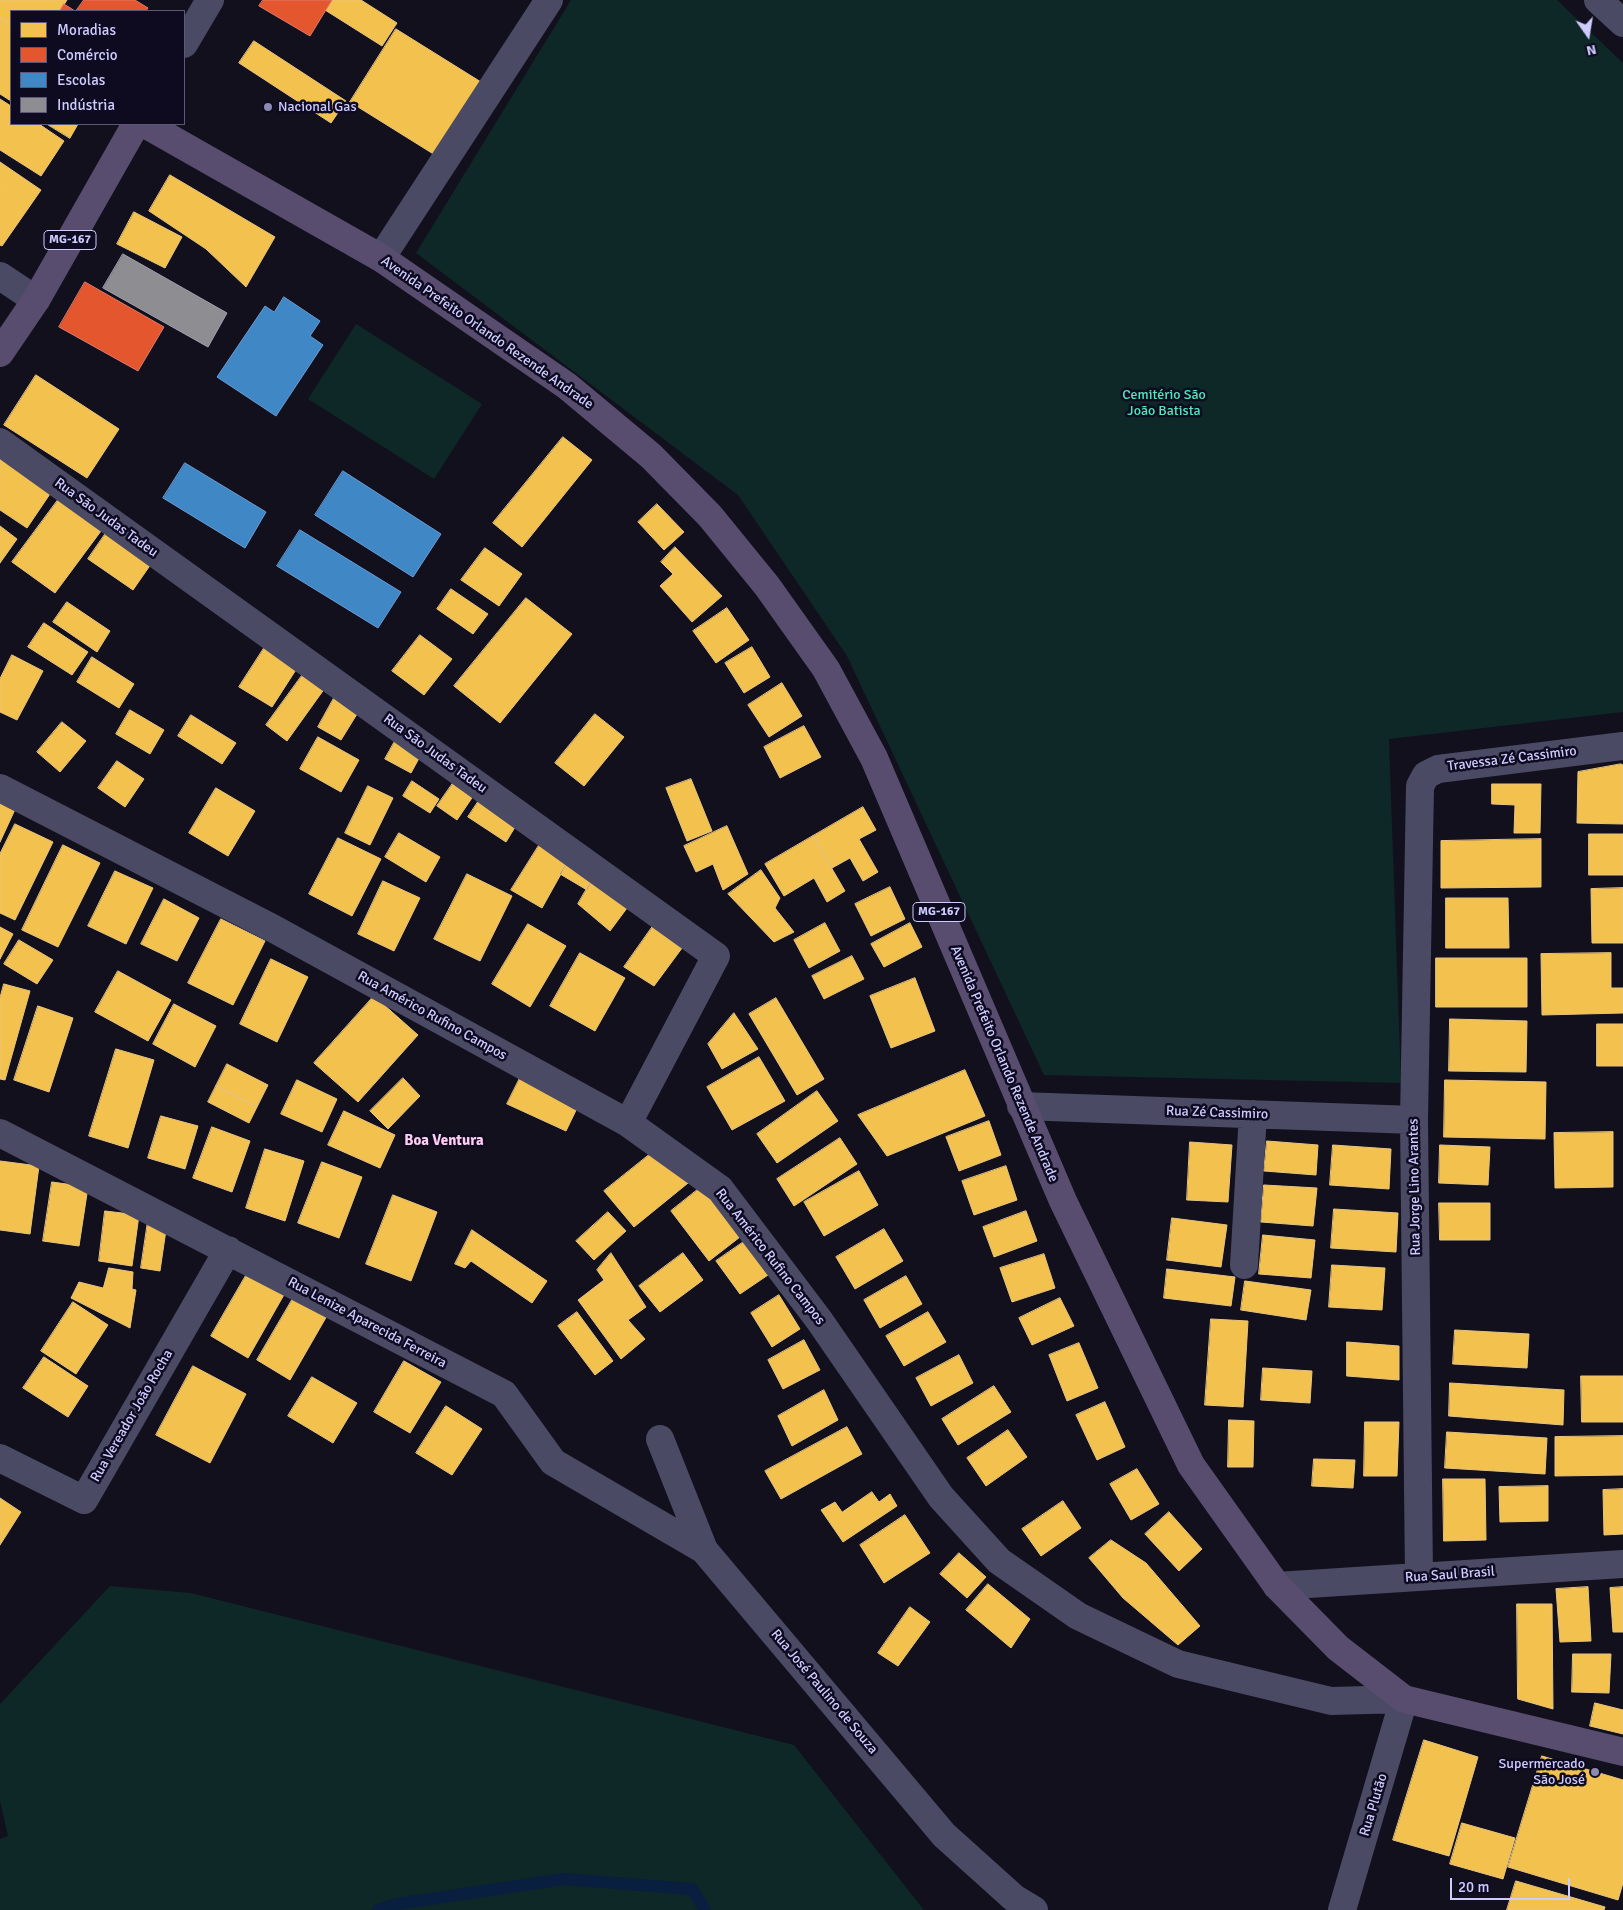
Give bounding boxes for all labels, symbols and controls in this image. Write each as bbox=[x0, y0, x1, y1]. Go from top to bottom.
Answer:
legend bbox=[10, 10, 185, 125]
north arrow bbox=[1563, 10, 1613, 60]
text: Moradias bbox=[57, 21, 116, 39]
text: N bbox=[1585, 41, 1598, 59]
text: Comércio bbox=[57, 46, 118, 64]
text: Escolas bbox=[57, 71, 105, 89]
text: Indústria bbox=[57, 96, 115, 114]
place label: Nacional Gas bbox=[278, 99, 357, 115]
marker: Nacional Gas bbox=[262, 101, 274, 113]
road number: MG-167 bbox=[44, 230, 96, 250]
street label: Avenida Prefeito Orlando Rezende Andrade bbox=[378, 253, 596, 413]
park label: Cemitério São João Batista bbox=[1122, 387, 1206, 420]
street label: Rua São Judas Tadeu bbox=[51, 475, 161, 561]
street label: Rua São Judas Tadeu bbox=[380, 711, 490, 797]
street label: Travessa Zé Cassimiro bbox=[1446, 743, 1578, 775]
road number: MG-167 bbox=[913, 902, 965, 922]
street label: Avenida Prefeito Orlando Rezende Andrade bbox=[946, 943, 1062, 1185]
street label: Rua Américo Rufino Campos bbox=[354, 968, 510, 1064]
street label: Rua Zé Cassimiro bbox=[1166, 1103, 1268, 1123]
street label: Rua Jorge Lino Arantes bbox=[1405, 1118, 1425, 1256]
district label: Boa Ventura bbox=[404, 1132, 484, 1150]
street label: Rua Américo Rufino Campos bbox=[712, 1186, 828, 1328]
street label: Rua Lenize Aparecida Ferreira bbox=[285, 1274, 449, 1372]
street label: Rua Vereador João Rocha bbox=[87, 1347, 177, 1485]
street label: Rua Saul Brasil bbox=[1404, 1563, 1496, 1587]
street label: Rua José Paulino de Souza bbox=[767, 1626, 881, 1758]
place label: Supermercado São José bbox=[1499, 1756, 1585, 1788]
marker: Supermercado São José bbox=[1589, 1766, 1601, 1778]
street label: Rua Plutão bbox=[1357, 1772, 1391, 1838]
scale bar bbox=[1453, 1868, 1573, 1900]
text: 20 m bbox=[1458, 1878, 1489, 1896]

